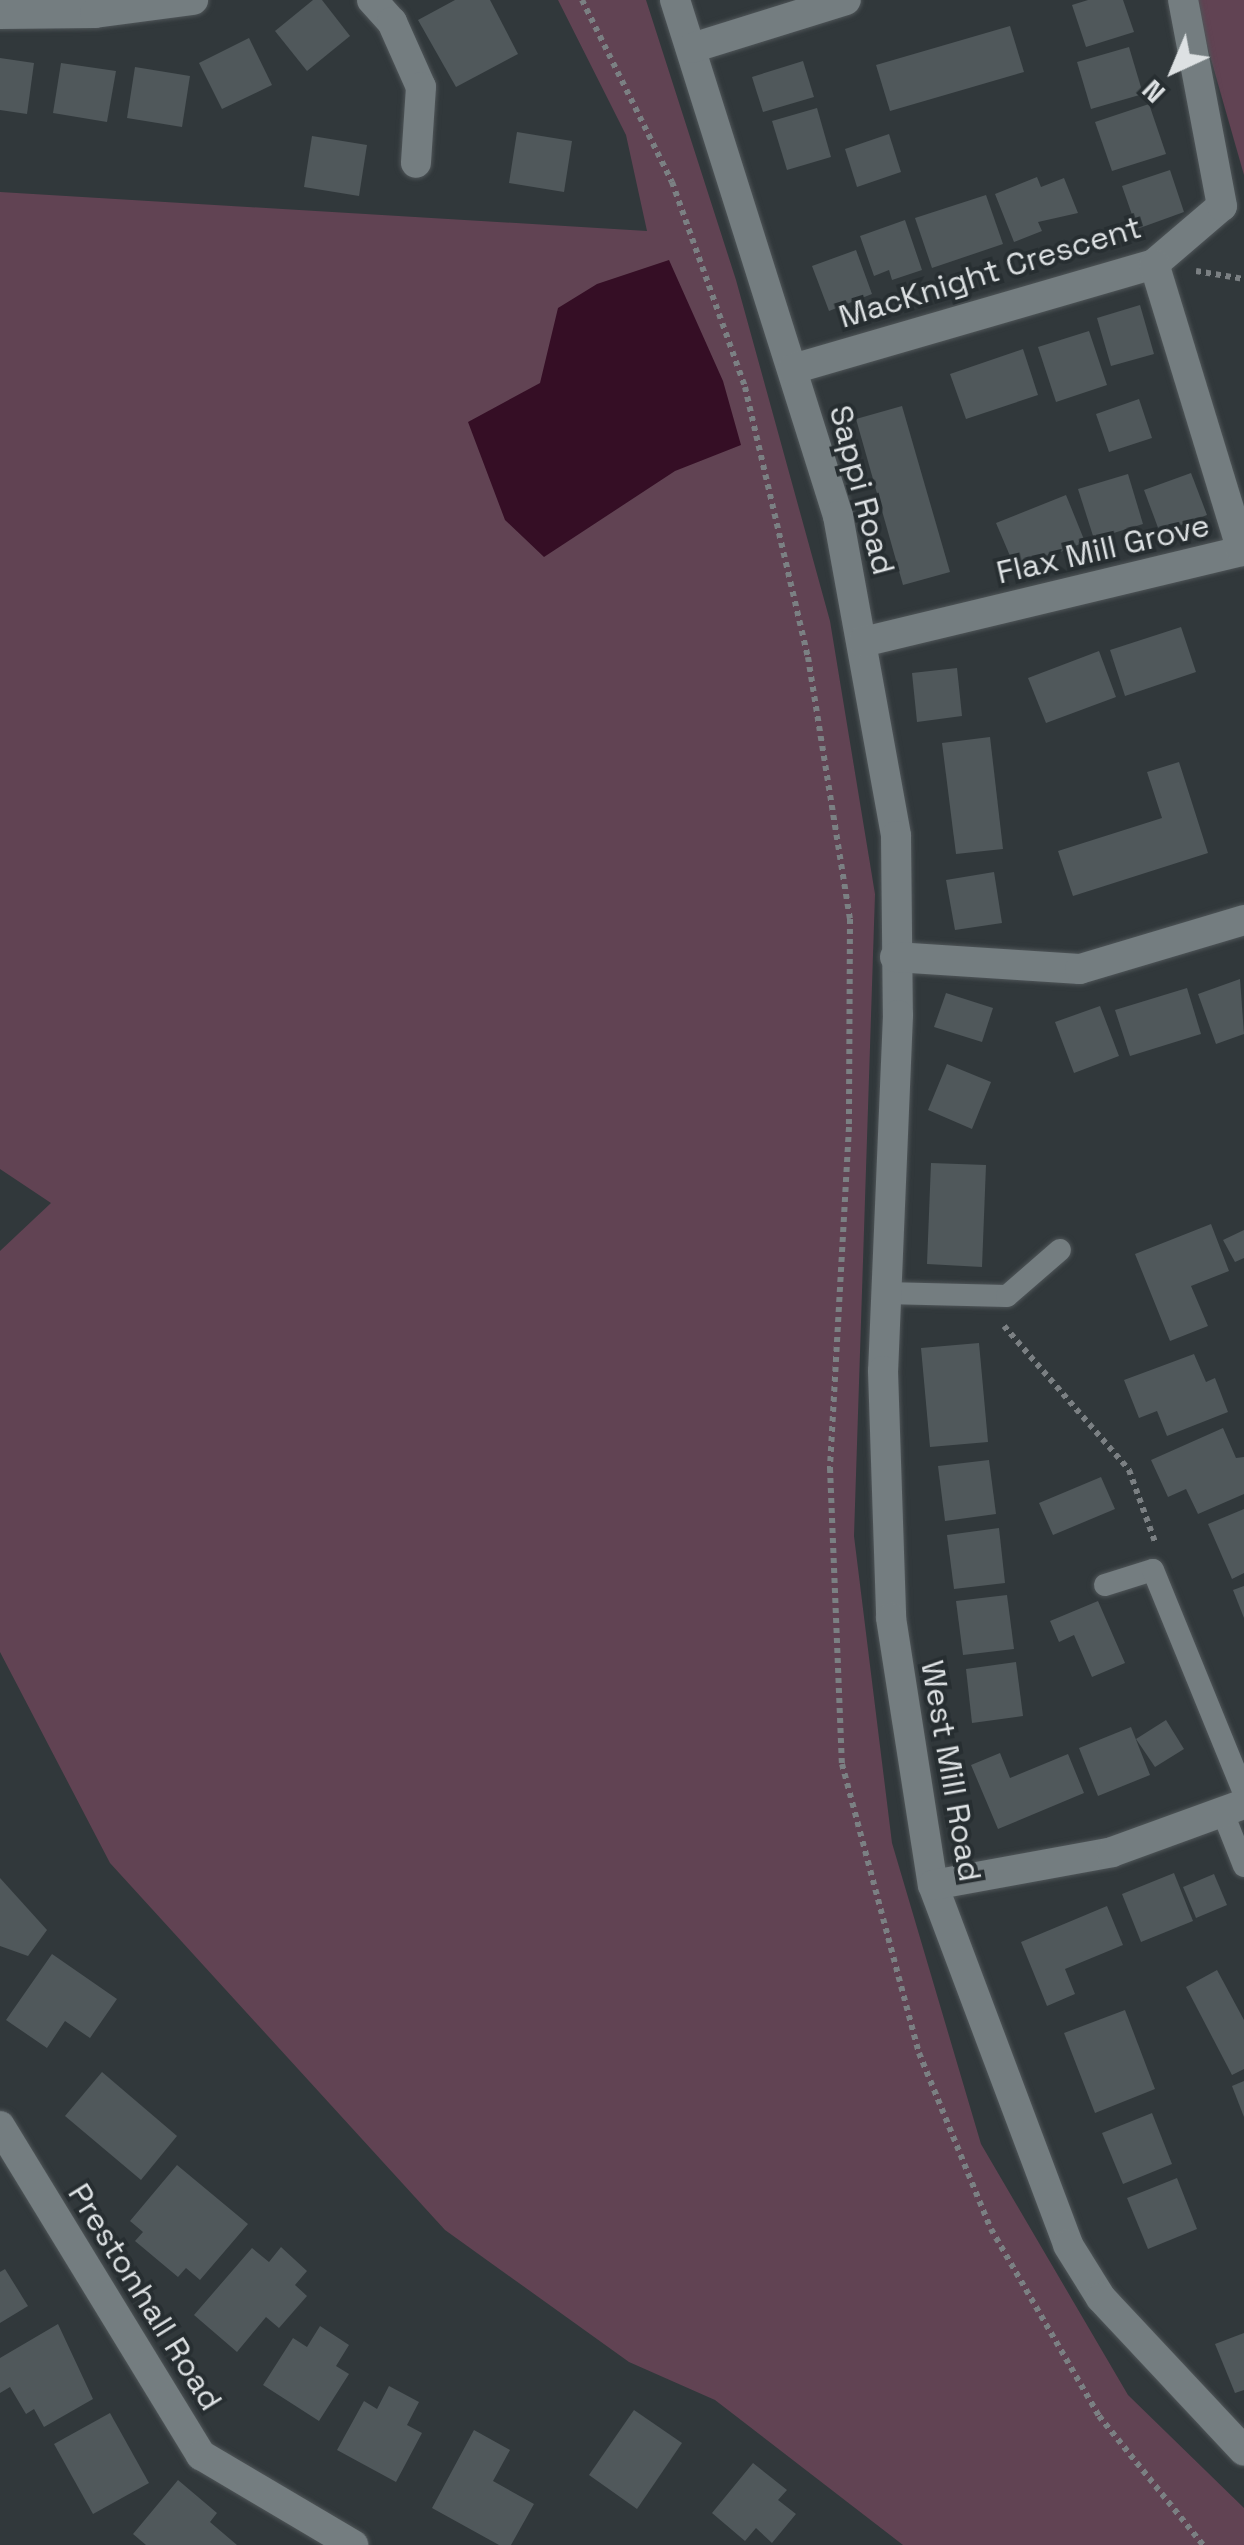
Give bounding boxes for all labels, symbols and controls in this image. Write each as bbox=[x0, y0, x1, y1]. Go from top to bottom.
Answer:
north arrow bbox=[1124, 20, 1224, 120]
text: N bbox=[1134, 72, 1172, 111]
street label: MacKnight Crescent bbox=[834, 208, 1146, 336]
street label: Sappi Road bbox=[821, 401, 903, 579]
street label: Flax Mill Grove bbox=[993, 506, 1213, 592]
street label: West Mill Road bbox=[913, 1657, 989, 1885]
street label: Prestonhall Road bbox=[60, 2177, 230, 2417]

